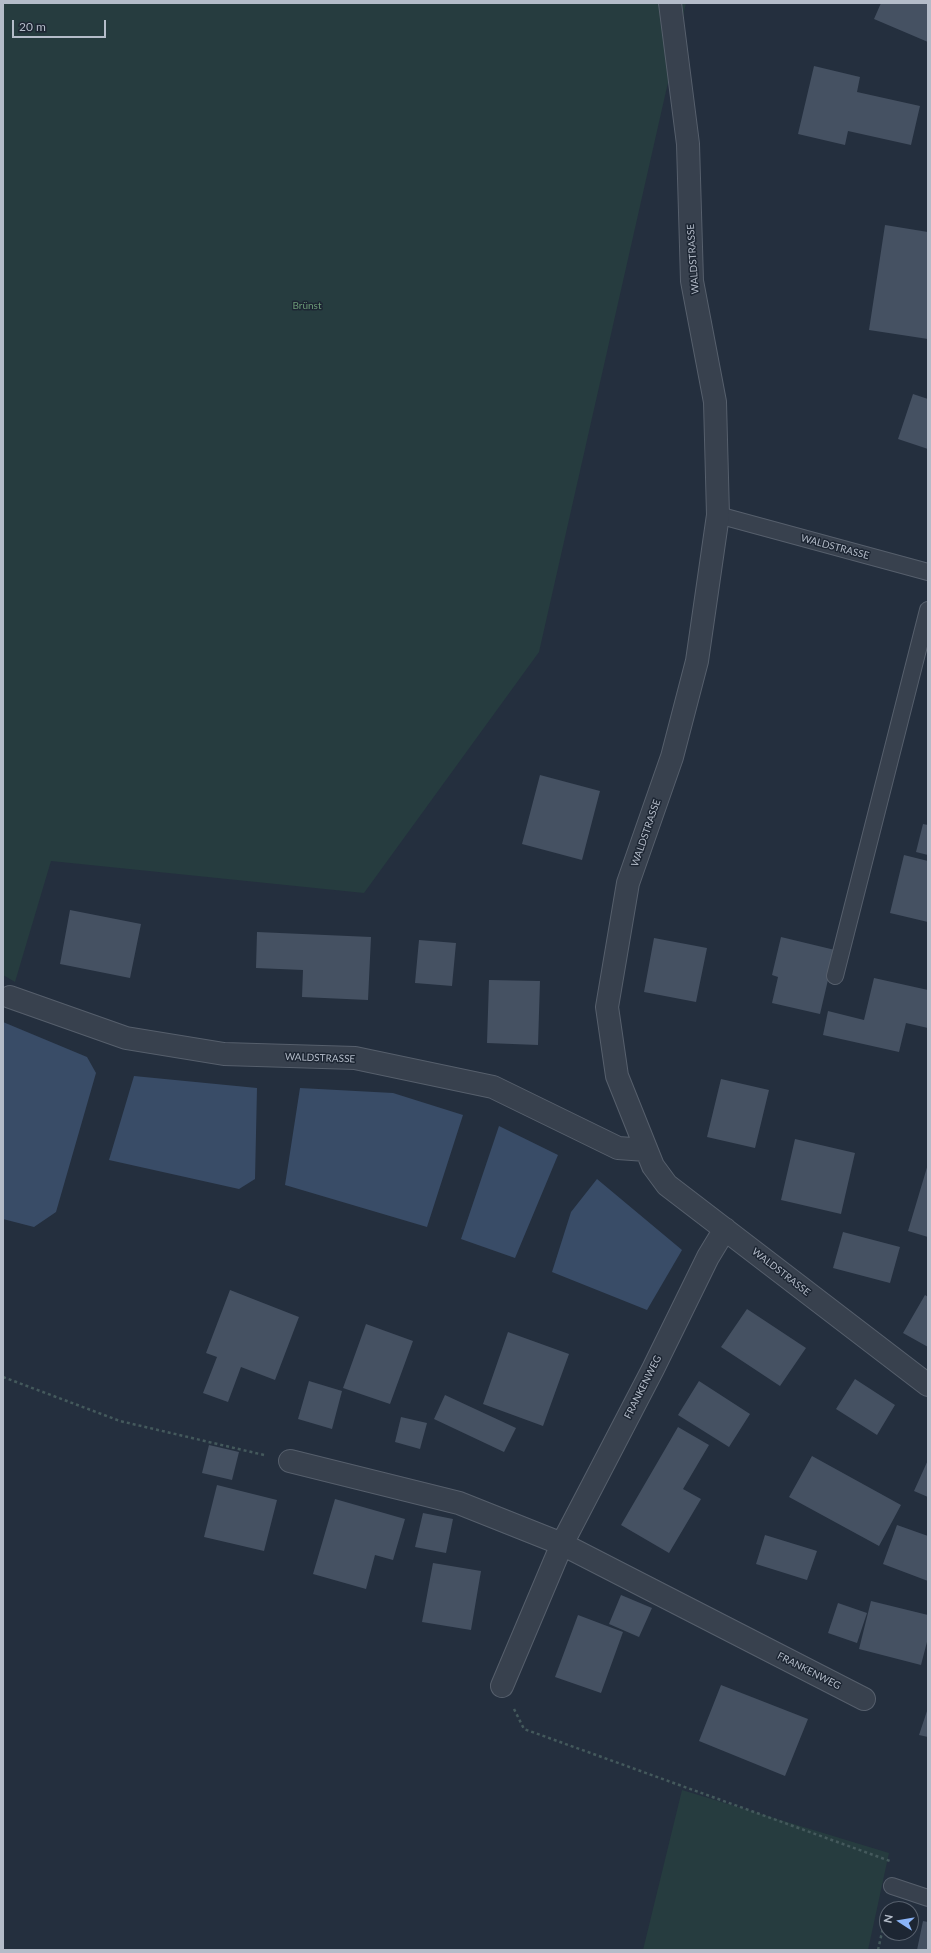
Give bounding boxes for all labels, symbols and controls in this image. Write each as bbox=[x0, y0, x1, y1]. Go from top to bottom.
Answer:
scale bar bbox=[14, 12, 108, 38]
text: 20 m bbox=[19, 19, 46, 34]
street label: WALDSTRASSE bbox=[685, 223, 701, 295]
park label: Brünst bbox=[292, 300, 322, 312]
street label: WALDSTRASSE bbox=[799, 532, 871, 562]
street label: WALDSTRASSE bbox=[629, 798, 663, 868]
street label: WALDSTRASSE bbox=[285, 1051, 355, 1065]
street label: WALDSTRASSE bbox=[750, 1246, 812, 1298]
street label: FRANKENWEG bbox=[622, 1353, 664, 1421]
street label: FRANKENWEG bbox=[775, 1650, 843, 1692]
north arrow bbox=[879, 1901, 919, 1941]
text: N bbox=[881, 1913, 895, 1924]

